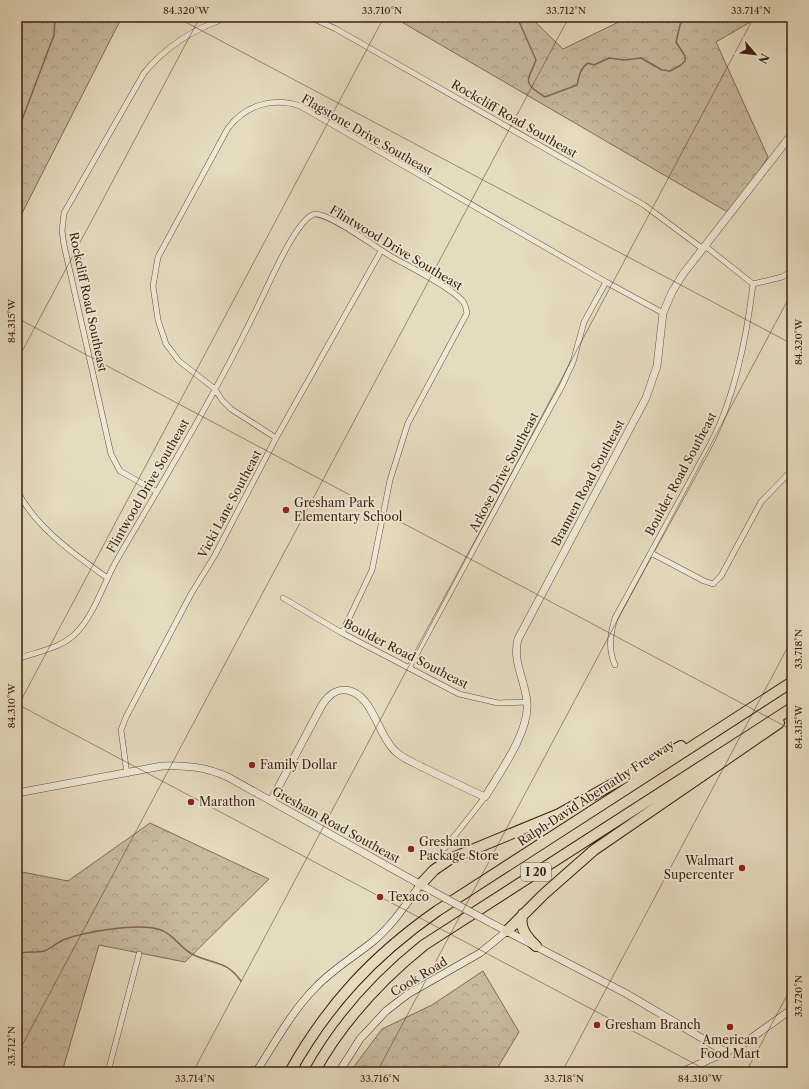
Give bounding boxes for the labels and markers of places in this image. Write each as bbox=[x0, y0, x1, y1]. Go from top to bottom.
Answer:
place label: Gresham Park Elementary School bbox=[294, 495, 403, 524]
marker: Gresham Park Elementary School bbox=[281, 505, 291, 515]
place label: Family Dollar bbox=[260, 757, 337, 772]
marker: Family Dollar bbox=[247, 760, 257, 770]
place label: Marathon bbox=[199, 794, 256, 809]
marker: Marathon bbox=[186, 797, 196, 807]
place label: Gresham Package Store bbox=[419, 834, 499, 863]
marker: Gresham Package Store bbox=[406, 844, 416, 854]
place label: Walmart Supercenter bbox=[664, 853, 735, 882]
marker: Walmart Supercenter bbox=[737, 863, 747, 873]
place label: Texaco bbox=[388, 889, 429, 904]
marker: Texaco bbox=[375, 892, 385, 902]
place label: Gresham Branch bbox=[605, 1017, 701, 1032]
marker: Gresham Branch bbox=[592, 1020, 602, 1030]
marker: American Food Mart bbox=[725, 1022, 735, 1032]
place label: American Food Mart bbox=[700, 1032, 761, 1061]

